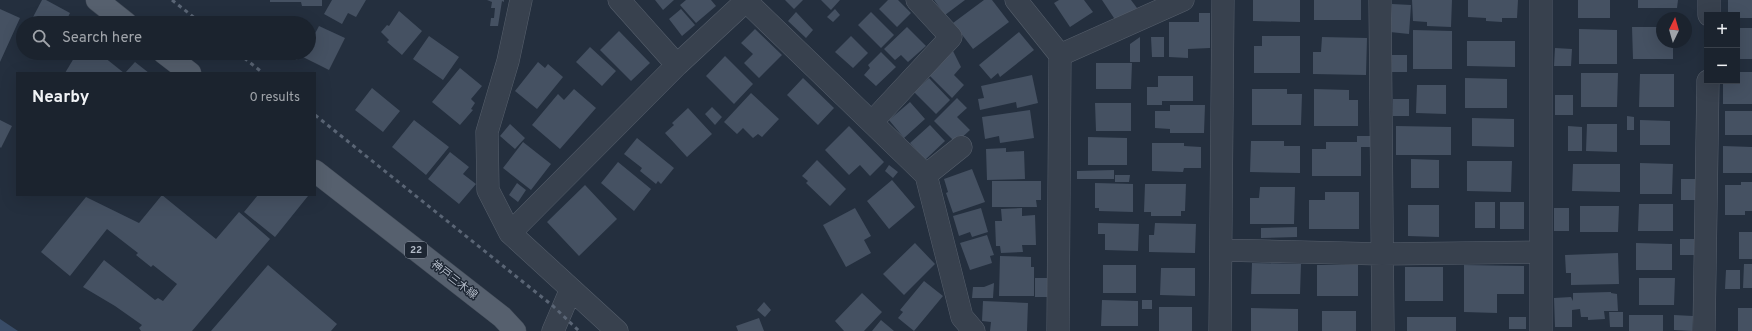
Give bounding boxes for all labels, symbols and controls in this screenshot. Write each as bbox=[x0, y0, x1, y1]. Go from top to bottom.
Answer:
north arrow bbox=[1656, 12, 1692, 48]
map controls bbox=[1704, 12, 1740, 84]
button: + bbox=[1704, 12, 1740, 48]
search box bbox=[16, 16, 316, 60]
icon: search bbox=[30, 27, 52, 49]
text: Search here bbox=[62, 29, 142, 48]
button: − bbox=[1704, 48, 1740, 84]
text: Nearby bbox=[32, 87, 89, 109]
text: 0 results bbox=[249, 90, 300, 106]
road number: 22 bbox=[405, 242, 427, 258]
street label: 神戸三木線 bbox=[428, 258, 480, 302]

